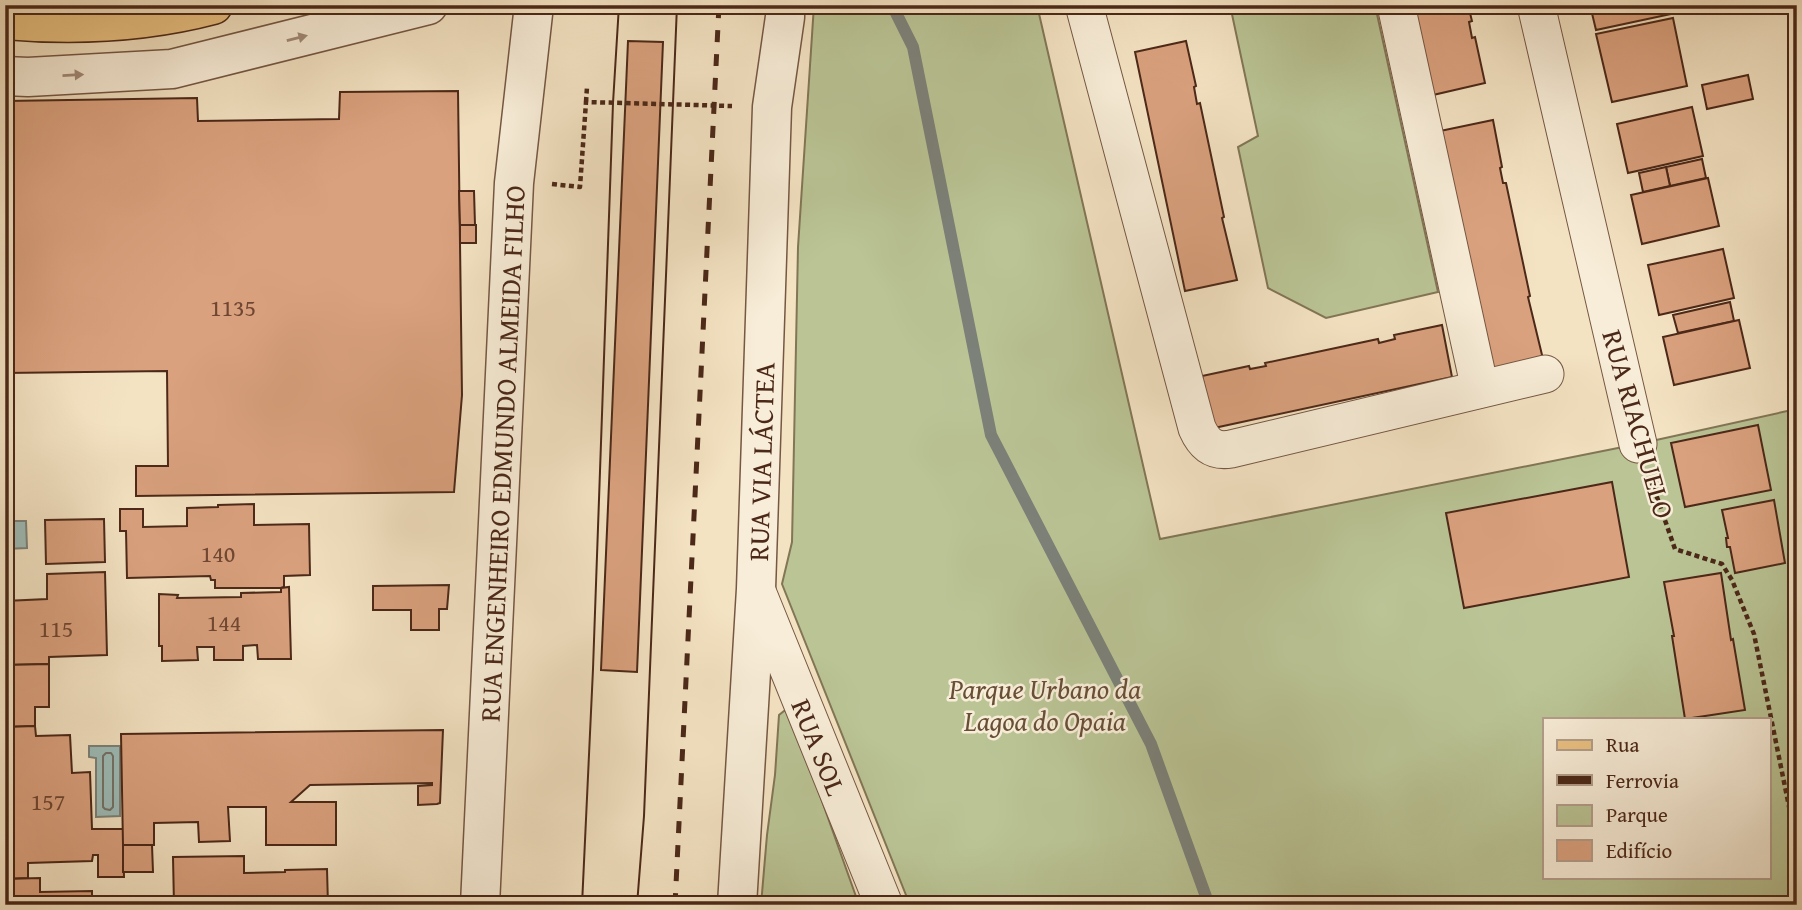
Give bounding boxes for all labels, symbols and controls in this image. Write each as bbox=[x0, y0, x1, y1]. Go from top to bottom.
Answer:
one-way arrow bbox=[286, 32, 308, 43]
one-way arrow bbox=[63, 69, 85, 80]
street label: RUA ENGENHEIRO EDMUNDO ALMEIDA FILHO bbox=[468, 184, 534, 723]
house number: 1135 bbox=[210, 290, 256, 325]
street label: RUA RIACHUELO bbox=[1592, 325, 1686, 523]
street label: RUA VIA LÁCTEA bbox=[736, 361, 784, 562]
house number: 140 bbox=[201, 536, 235, 571]
house number: 144 bbox=[207, 605, 241, 640]
house number: 115 bbox=[39, 611, 73, 646]
park label: Parque Urbano da Lagoa do Opaia bbox=[948, 668, 1141, 741]
street label: RUA SOL bbox=[782, 692, 858, 801]
legend bbox=[1543, 718, 1770, 878]
text: Rua bbox=[1606, 729, 1639, 760]
text: Ferrovia bbox=[1606, 765, 1679, 796]
house number: 157 bbox=[31, 784, 65, 819]
text: Parque bbox=[1606, 799, 1668, 830]
text: Edifício bbox=[1606, 835, 1672, 866]

